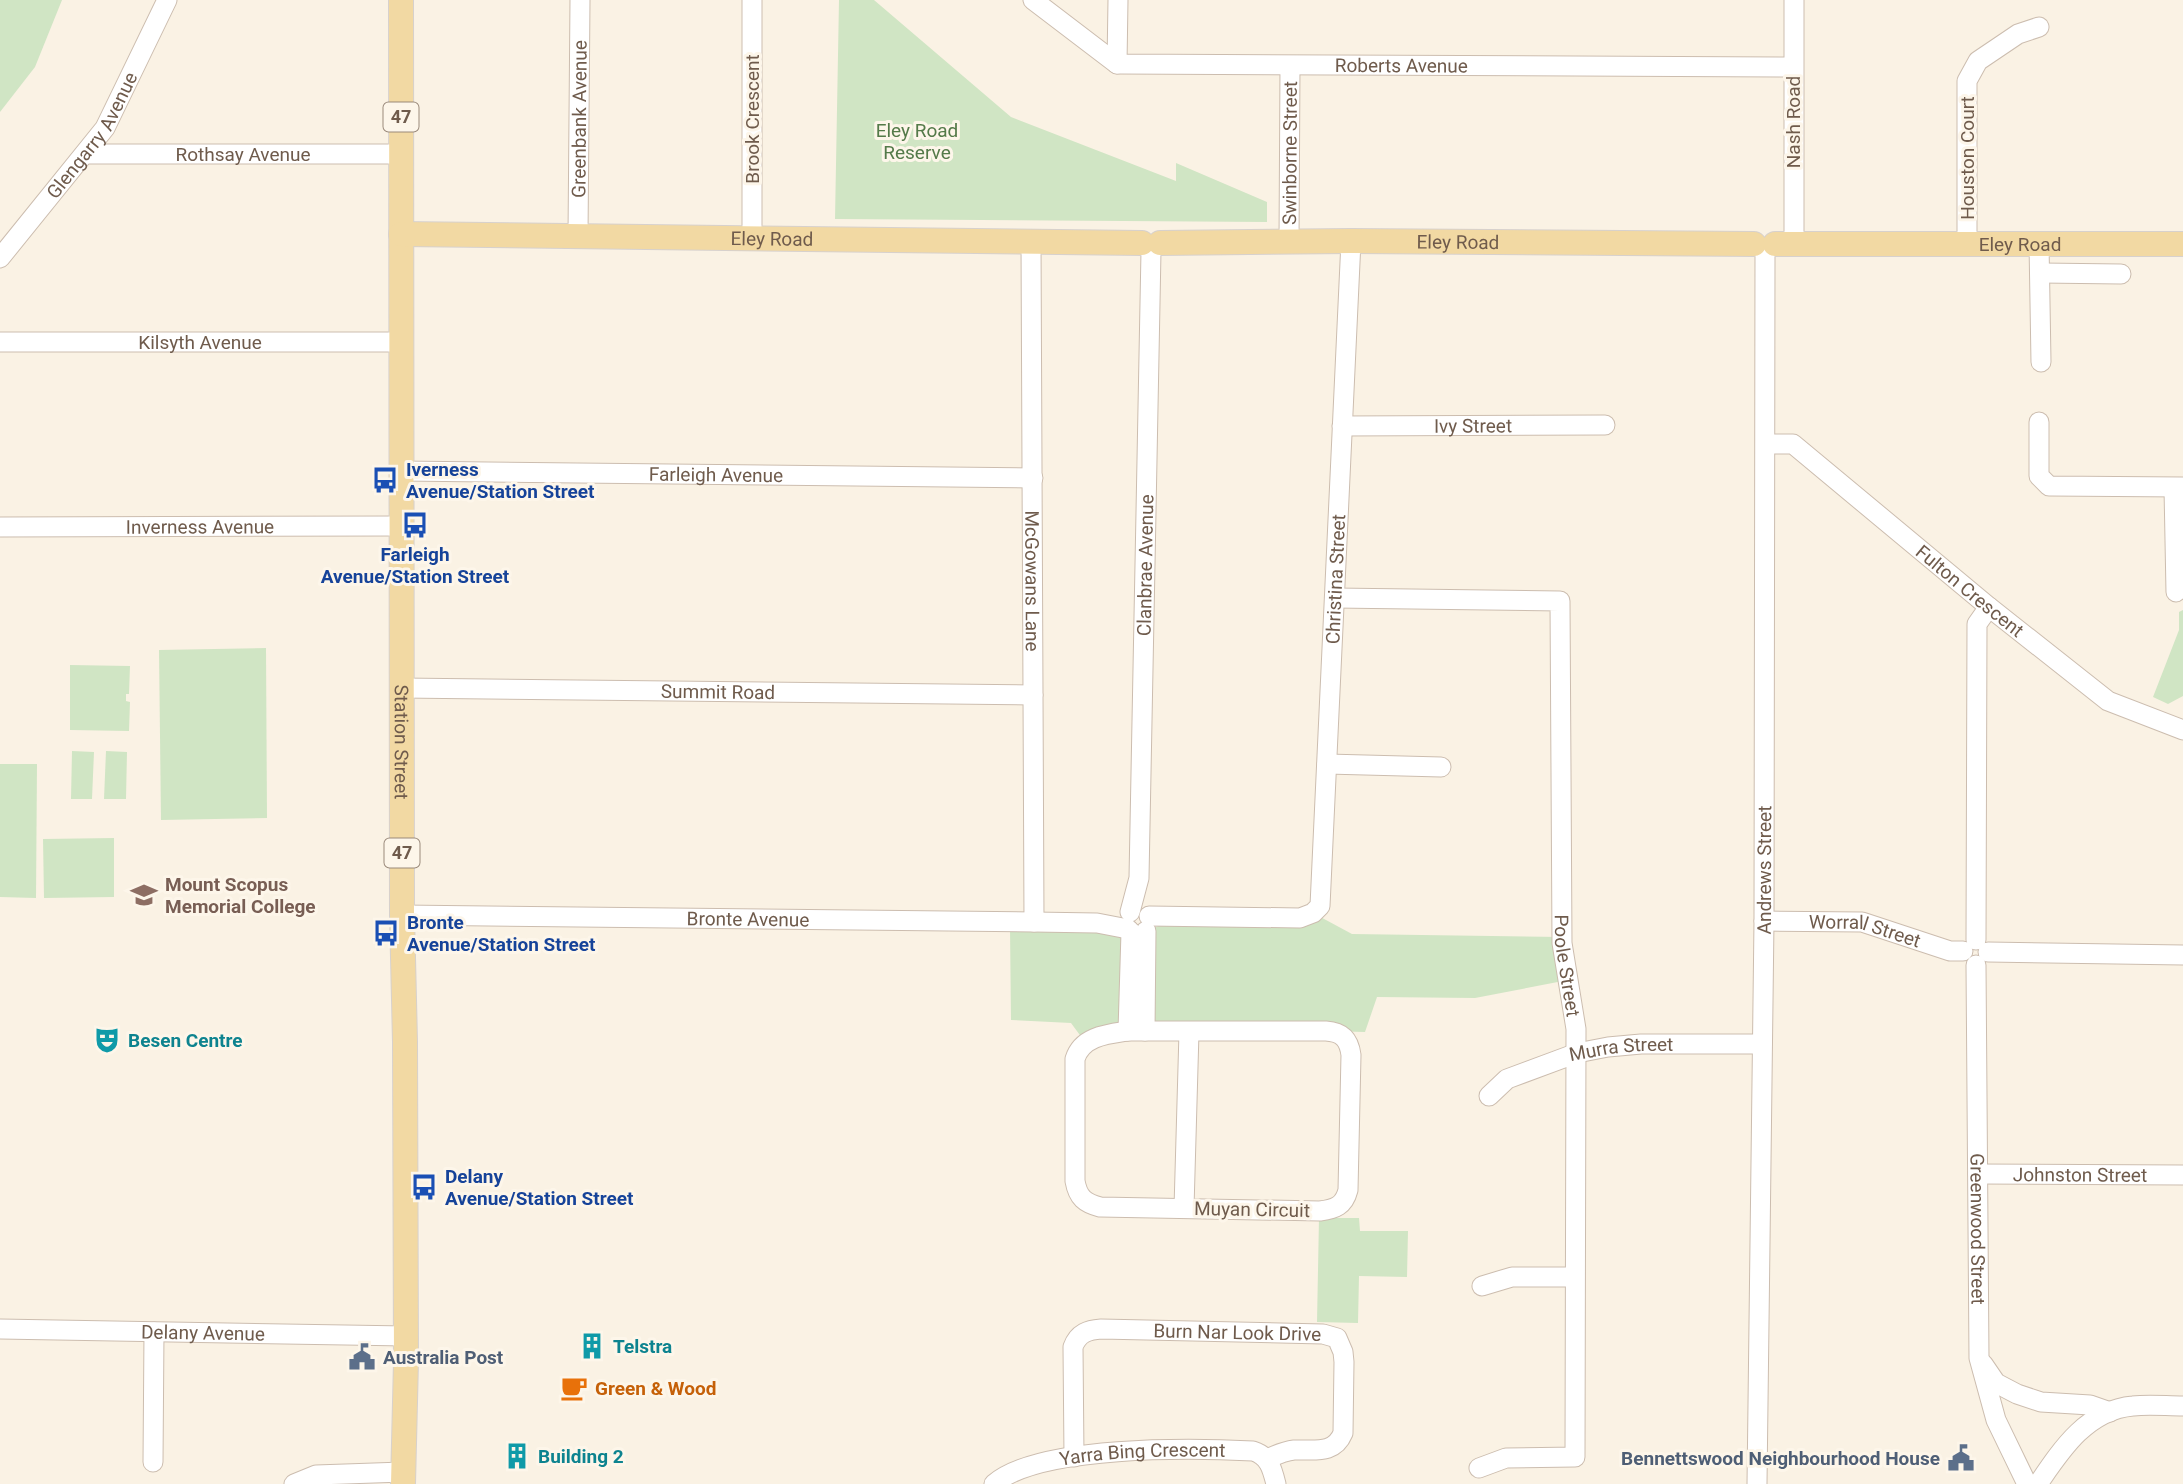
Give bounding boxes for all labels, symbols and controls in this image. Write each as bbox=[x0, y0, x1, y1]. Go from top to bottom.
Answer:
street label: Greenbank Avenue bbox=[567, 40, 592, 198]
street label: Brook Crescent bbox=[741, 54, 764, 184]
street label: Roberts Avenue bbox=[1335, 54, 1468, 78]
street label: Glengarry Avenue bbox=[42, 68, 142, 203]
street label: Nash Road bbox=[1782, 76, 1805, 168]
street label: Swinborne Street bbox=[1278, 81, 1302, 225]
street label: Houston Court bbox=[1956, 96, 1979, 220]
road number: 47 bbox=[384, 103, 418, 132]
park label: Eley Road Reserve bbox=[876, 119, 958, 164]
street label: Rothsay Avenue bbox=[175, 143, 311, 166]
street label: Eley Road bbox=[730, 227, 813, 251]
street label: Eley Road bbox=[1417, 230, 1499, 254]
street label: Eley Road bbox=[1979, 233, 2061, 256]
street label: Kilsyth Avenue bbox=[138, 331, 262, 354]
street label: Ivy Street bbox=[1434, 414, 1512, 438]
place label: Iverness Avenue/Station Street bbox=[406, 458, 595, 503]
street label: Farleigh Avenue bbox=[649, 463, 783, 487]
bus stop icon: Iverness Avenue/Station Street bbox=[370, 465, 400, 495]
street label: Clanbrae Avenue bbox=[1133, 494, 1158, 636]
bus stop icon: Farleigh Avenue/Station Street bbox=[400, 510, 430, 540]
street label: McGowans Lane bbox=[1020, 510, 1044, 652]
street label: Christina Street bbox=[1321, 514, 1350, 645]
street label: Inverness Avenue bbox=[126, 515, 274, 539]
street label: Fulton Crescent bbox=[1911, 540, 2028, 642]
place label: Farleigh Avenue/Station Street bbox=[321, 543, 510, 588]
street label: Summit Road bbox=[661, 680, 775, 704]
street label: Station Street bbox=[390, 685, 413, 799]
street label: Andrews Street bbox=[1753, 806, 1776, 935]
road number: 47 bbox=[384, 838, 420, 868]
place label: Mount Scopus Memorial College bbox=[165, 873, 316, 918]
school or university icon: Mount Scopus Memorial College bbox=[129, 880, 159, 910]
street label: Bronte Avenue bbox=[687, 907, 809, 932]
street label: Worrall Street bbox=[1809, 910, 1924, 953]
place label: Bronte Avenue/Station Street bbox=[407, 911, 596, 956]
street label: Poole Street bbox=[1550, 914, 1585, 1018]
bus stop icon: Bronte Avenue/Station Street bbox=[371, 918, 401, 948]
theatre icon: Besen Centre bbox=[92, 1025, 122, 1055]
place label: Besen Centre bbox=[128, 1029, 243, 1052]
street label: Murra Street bbox=[1567, 1033, 1673, 1066]
street label: Greenwood Street bbox=[1965, 1153, 1990, 1305]
street label: Johnston Street bbox=[2013, 1163, 2147, 1187]
place label: Delany Avenue/Station Street bbox=[445, 1165, 634, 1210]
bus stop icon: Delany Avenue/Station Street bbox=[409, 1172, 439, 1202]
street label: Muyan Circuit bbox=[1194, 1197, 1310, 1222]
street label: Burn Nar Look Drive bbox=[1153, 1319, 1322, 1346]
street label: Delany Avenue bbox=[141, 1320, 265, 1346]
building icon: Telstra bbox=[577, 1331, 607, 1361]
place label: Telstra bbox=[613, 1335, 672, 1358]
public building icon: Australia Post bbox=[347, 1342, 377, 1372]
place label: Australia Post bbox=[383, 1346, 504, 1369]
cafe icon: Green & Wood bbox=[559, 1373, 589, 1403]
place label: Green & Wood bbox=[595, 1377, 716, 1400]
street label: Yarra Bing Crescent bbox=[1058, 1438, 1226, 1471]
building icon: Building 2 bbox=[502, 1441, 532, 1471]
public building icon: Bennettswood Neighbourhood House bbox=[1946, 1443, 1976, 1473]
place label: Building 2 bbox=[538, 1445, 624, 1468]
place label: Bennettswood Neighbourhood House bbox=[1621, 1447, 1940, 1470]

